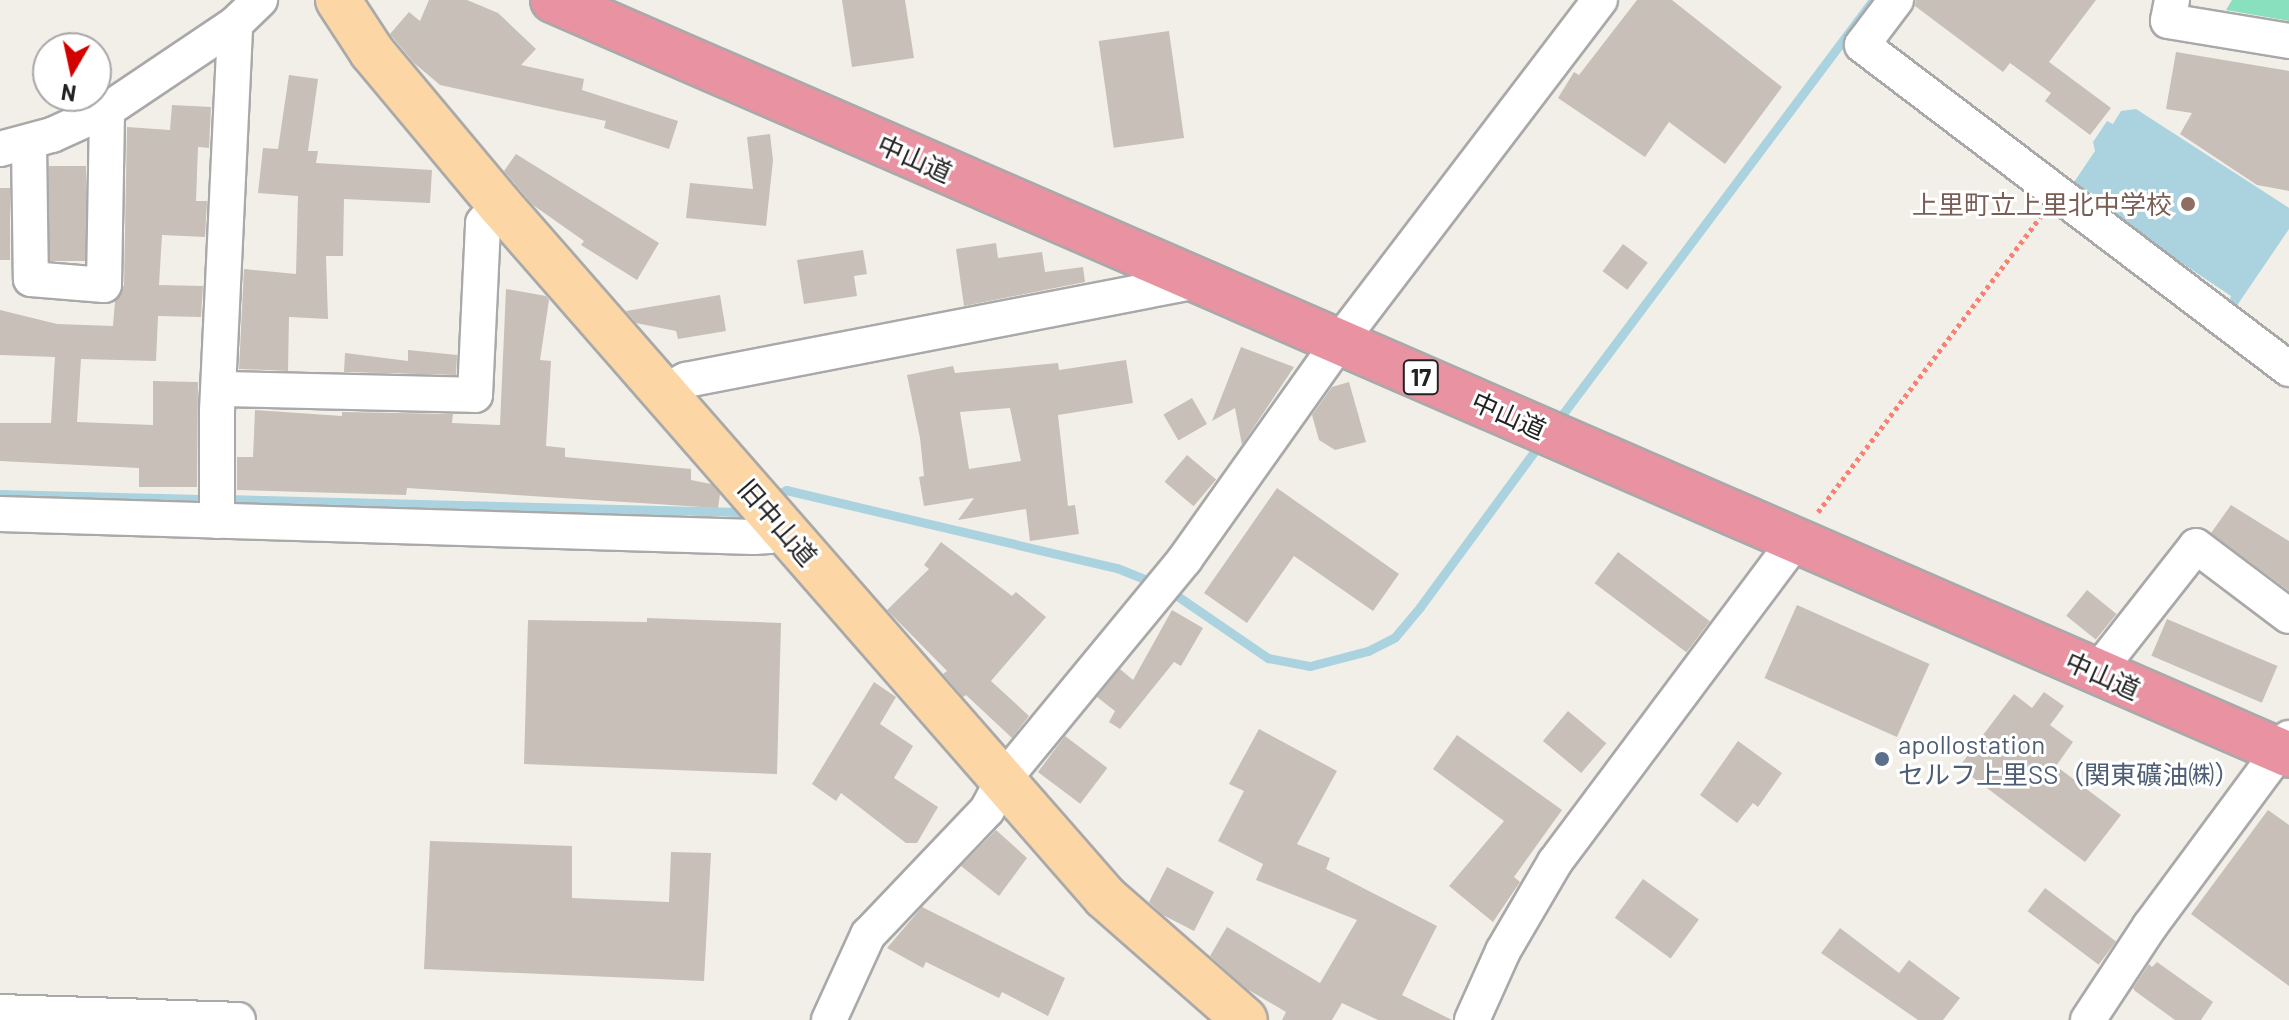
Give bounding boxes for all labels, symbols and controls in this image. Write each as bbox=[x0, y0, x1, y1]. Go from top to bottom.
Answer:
north arrow bbox=[32, 32, 112, 112]
text: N bbox=[59, 80, 78, 108]
street label: 中山道 bbox=[873, 128, 957, 188]
place label: 上里町立上里北中学校 bbox=[1912, 188, 2172, 220]
marker: 上里町立上里北中学校 bbox=[2179, 195, 2197, 213]
road number: 17 bbox=[1401, 357, 1441, 397]
street label: 中山道 bbox=[1467, 385, 1551, 445]
street label: 旧中山道 bbox=[732, 473, 824, 571]
street label: 中山道 bbox=[2061, 645, 2145, 705]
place label: apollostation セルフ上里SS（関東礦油㈱） bbox=[1898, 728, 2240, 790]
marker: apollostation セルフ上里SS（関東礦油㈱） bbox=[1873, 750, 1891, 768]

